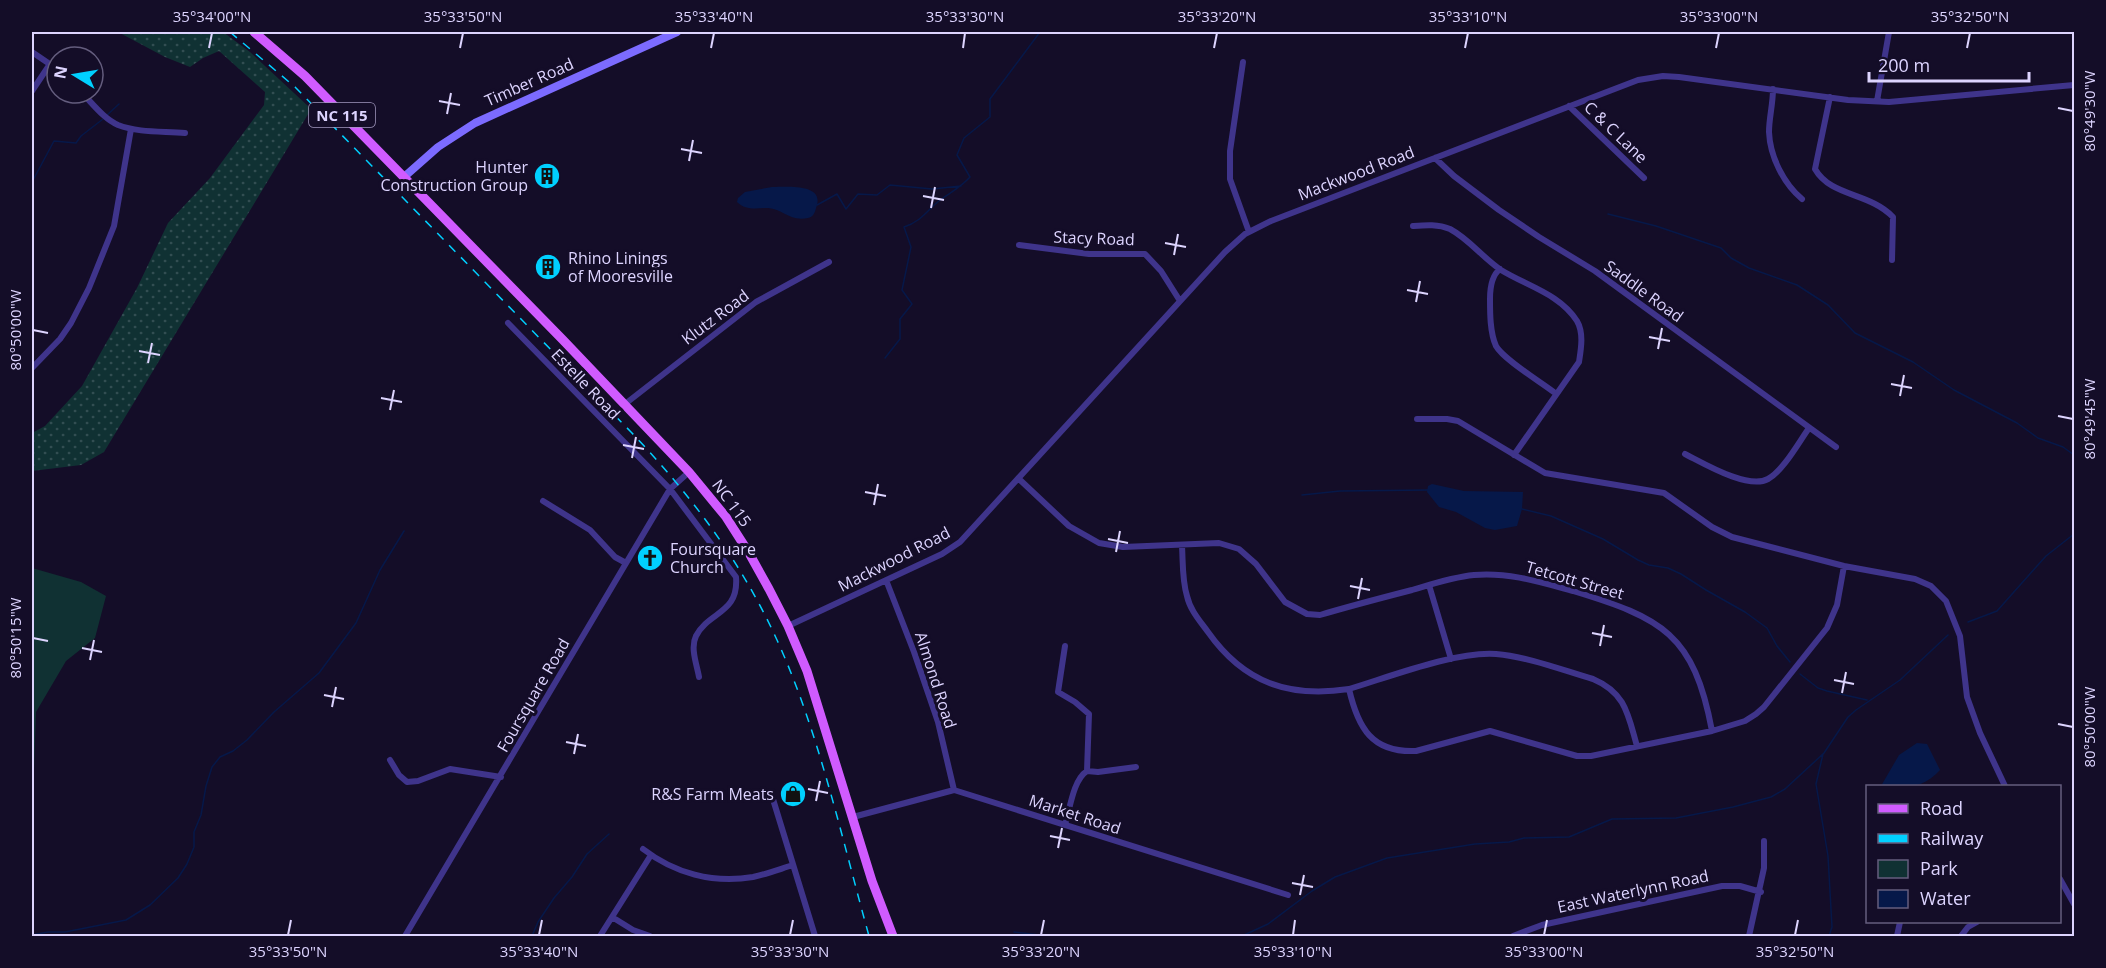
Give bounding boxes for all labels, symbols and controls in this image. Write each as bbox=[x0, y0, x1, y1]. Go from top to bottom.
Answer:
text: 35°34'00"N bbox=[173, 6, 251, 26]
text: 35°33'50"N bbox=[424, 6, 502, 26]
text: 35°33'40"N bbox=[675, 6, 753, 26]
text: 35°33'30"N bbox=[926, 6, 1004, 26]
text: 35°33'20"N bbox=[1178, 6, 1256, 26]
text: 35°33'10"N bbox=[1429, 6, 1507, 26]
text: 35°33'00"N bbox=[1680, 6, 1758, 26]
text: 35°32'50"N bbox=[1931, 6, 2009, 26]
north arrow bbox=[45, 45, 105, 105]
scale bar bbox=[1869, 45, 2030, 83]
street label: Timber Road bbox=[481, 53, 577, 111]
text: 200 m bbox=[1878, 53, 1930, 77]
text: N bbox=[48, 64, 72, 81]
text: 80°49'30"W bbox=[2079, 70, 2099, 152]
street label: C & C Lane bbox=[1579, 96, 1653, 168]
road number: NC 115 bbox=[309, 103, 375, 127]
street label: Mackwood Road bbox=[1295, 141, 1417, 205]
place label: Hunter Construction Group bbox=[380, 156, 528, 196]
building icon: Hunter Construction Group bbox=[532, 161, 562, 191]
street label: Stacy Road bbox=[1053, 226, 1135, 250]
place label: Rhino Linings of Mooresville bbox=[568, 247, 673, 287]
building icon: Rhino Linings of Mooresville bbox=[533, 252, 563, 282]
street label: Saddle Road bbox=[1600, 255, 1688, 327]
street label: Klutz Road bbox=[677, 284, 753, 350]
text: 80°50'00"W bbox=[5, 289, 25, 371]
street label: Estelle Road bbox=[547, 344, 625, 424]
text: 80°49'45"W bbox=[2079, 378, 2099, 460]
street label: NC 115 bbox=[707, 475, 757, 531]
street label: Mackwood Road bbox=[834, 521, 954, 597]
place label: Foursquare Church bbox=[670, 538, 756, 578]
church icon: Foursquare Church bbox=[635, 543, 665, 573]
street label: Tetcott Street bbox=[1523, 555, 1627, 605]
text: 80°50'15"W bbox=[5, 597, 25, 679]
street label: Almond Road bbox=[910, 629, 962, 731]
street label: Foursquare Road bbox=[491, 634, 575, 756]
text: 80°50'00"W bbox=[2079, 686, 2099, 768]
shop icon: R&S Farm Meats bbox=[778, 779, 808, 809]
place label: R&S Farm Meats bbox=[651, 783, 774, 805]
legend bbox=[1866, 785, 2061, 923]
street label: Market Road bbox=[1026, 789, 1124, 839]
text: Road bbox=[1920, 796, 1963, 820]
text: Railway bbox=[1920, 826, 1984, 850]
text: Park bbox=[1920, 856, 1958, 880]
street label: East Waterlynn Road bbox=[1555, 864, 1711, 918]
text: Water bbox=[1920, 886, 1971, 910]
text: 35°33'50"N bbox=[249, 941, 327, 961]
text: 35°33'40"N bbox=[500, 941, 578, 961]
text: 35°33'30"N bbox=[751, 941, 829, 961]
text: 35°33'20"N bbox=[1002, 941, 1080, 961]
text: 35°33'10"N bbox=[1254, 941, 1332, 961]
text: 35°33'00"N bbox=[1505, 941, 1583, 961]
text: 35°32'50"N bbox=[1756, 941, 1834, 961]

